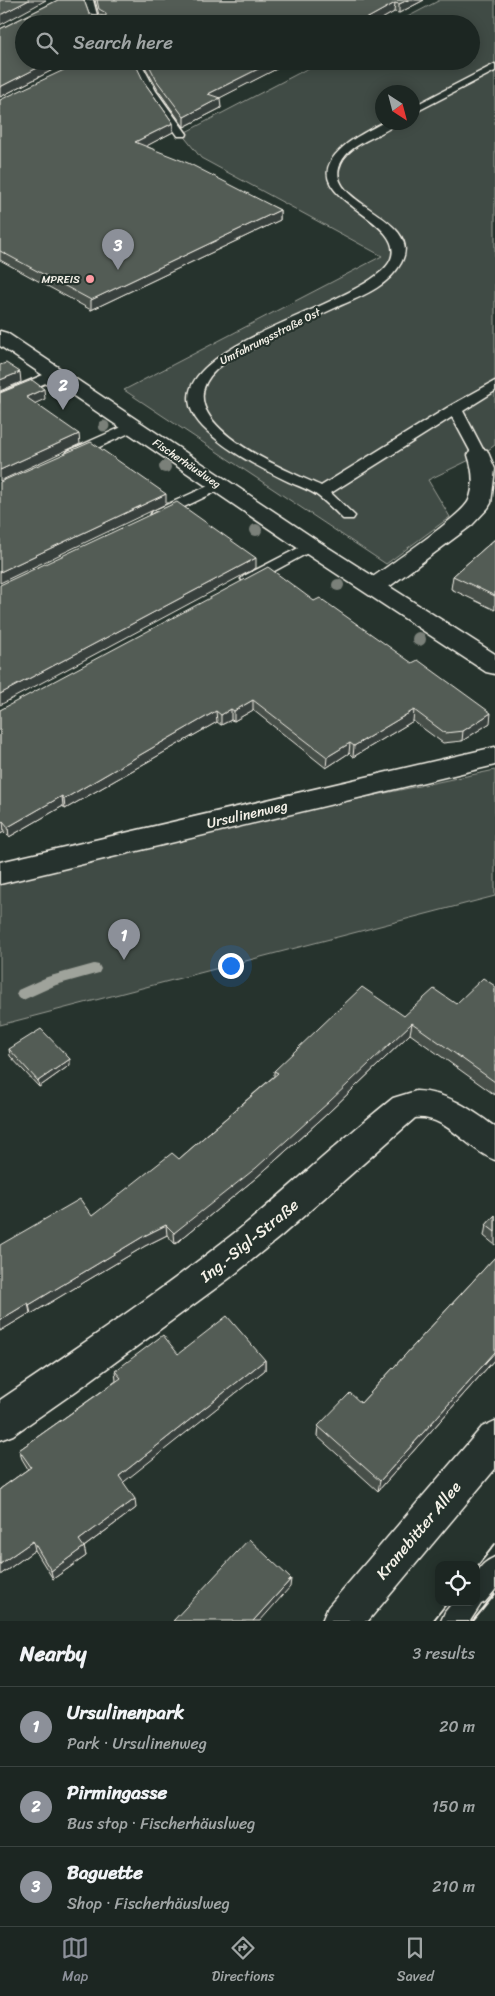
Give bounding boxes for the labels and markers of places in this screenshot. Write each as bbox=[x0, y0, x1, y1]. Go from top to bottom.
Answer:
pin: 3 bbox=[102, 229, 134, 270]
place label: MPREIS bbox=[42, 270, 80, 289]
marker: MPREIS bbox=[84, 273, 96, 285]
pin: 2 bbox=[47, 369, 79, 410]
pin: 1 bbox=[108, 919, 140, 960]

